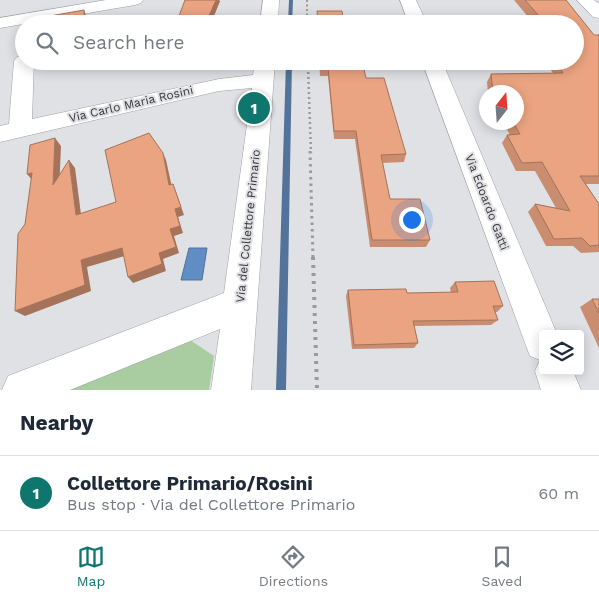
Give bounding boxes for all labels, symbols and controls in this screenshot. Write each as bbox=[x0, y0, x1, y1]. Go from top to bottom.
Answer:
search box bbox=[15, 15, 584, 70]
icon: search bbox=[33, 29, 61, 57]
text: Search here bbox=[73, 31, 184, 54]
street label: Via Carlo Maria Rosini bbox=[67, 83, 195, 125]
north arrow bbox=[479, 85, 524, 130]
pin: 1 bbox=[238, 89, 270, 127]
street label: Via del Collettore Primario bbox=[233, 149, 263, 303]
street label: Via Edoardo Gatti bbox=[462, 152, 512, 252]
your location bbox=[399, 207, 425, 233]
map controls bbox=[539, 330, 584, 375]
button: layers bbox=[539, 330, 584, 375]
text: Nearby bbox=[20, 410, 93, 435]
text: Collettore Primario/Rosini bbox=[67, 472, 313, 495]
text: 1 bbox=[33, 484, 39, 503]
text: 60 m bbox=[539, 484, 579, 503]
text: Bus stop · Via del Collettore Primario bbox=[67, 495, 355, 514]
tab: Map bbox=[77, 543, 105, 589]
tab: Directions bbox=[259, 543, 328, 589]
tab: Saved bbox=[482, 543, 522, 589]

